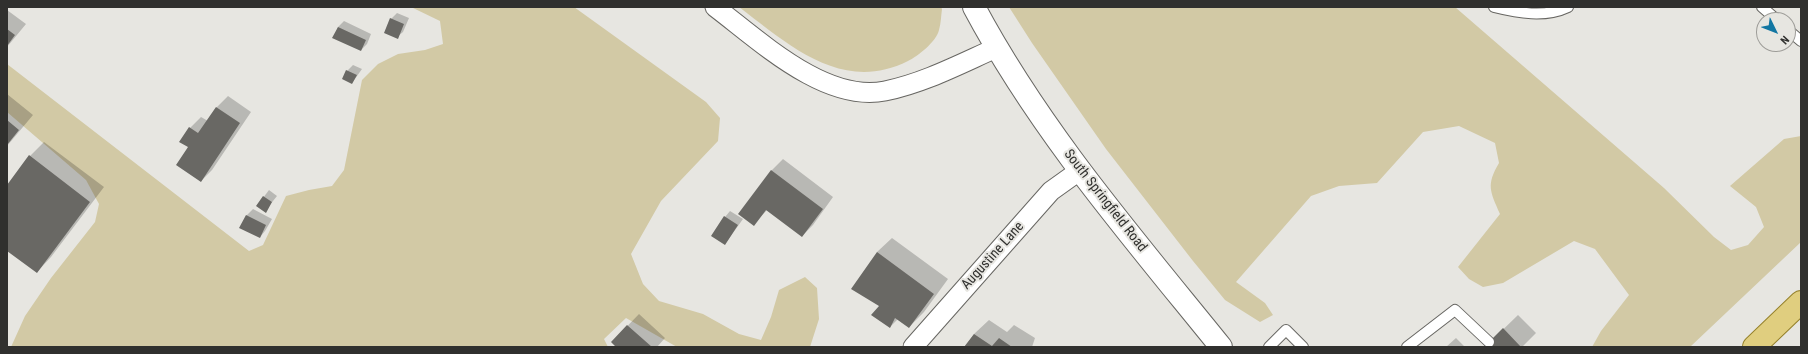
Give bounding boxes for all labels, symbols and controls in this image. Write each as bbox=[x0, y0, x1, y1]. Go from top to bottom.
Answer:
north arrow bbox=[1756, 12, 1796, 52]
text: N bbox=[1777, 33, 1791, 47]
street label: South Springfield Road bbox=[1060, 146, 1150, 256]
street label: Augustine Lane bbox=[958, 219, 1028, 293]

